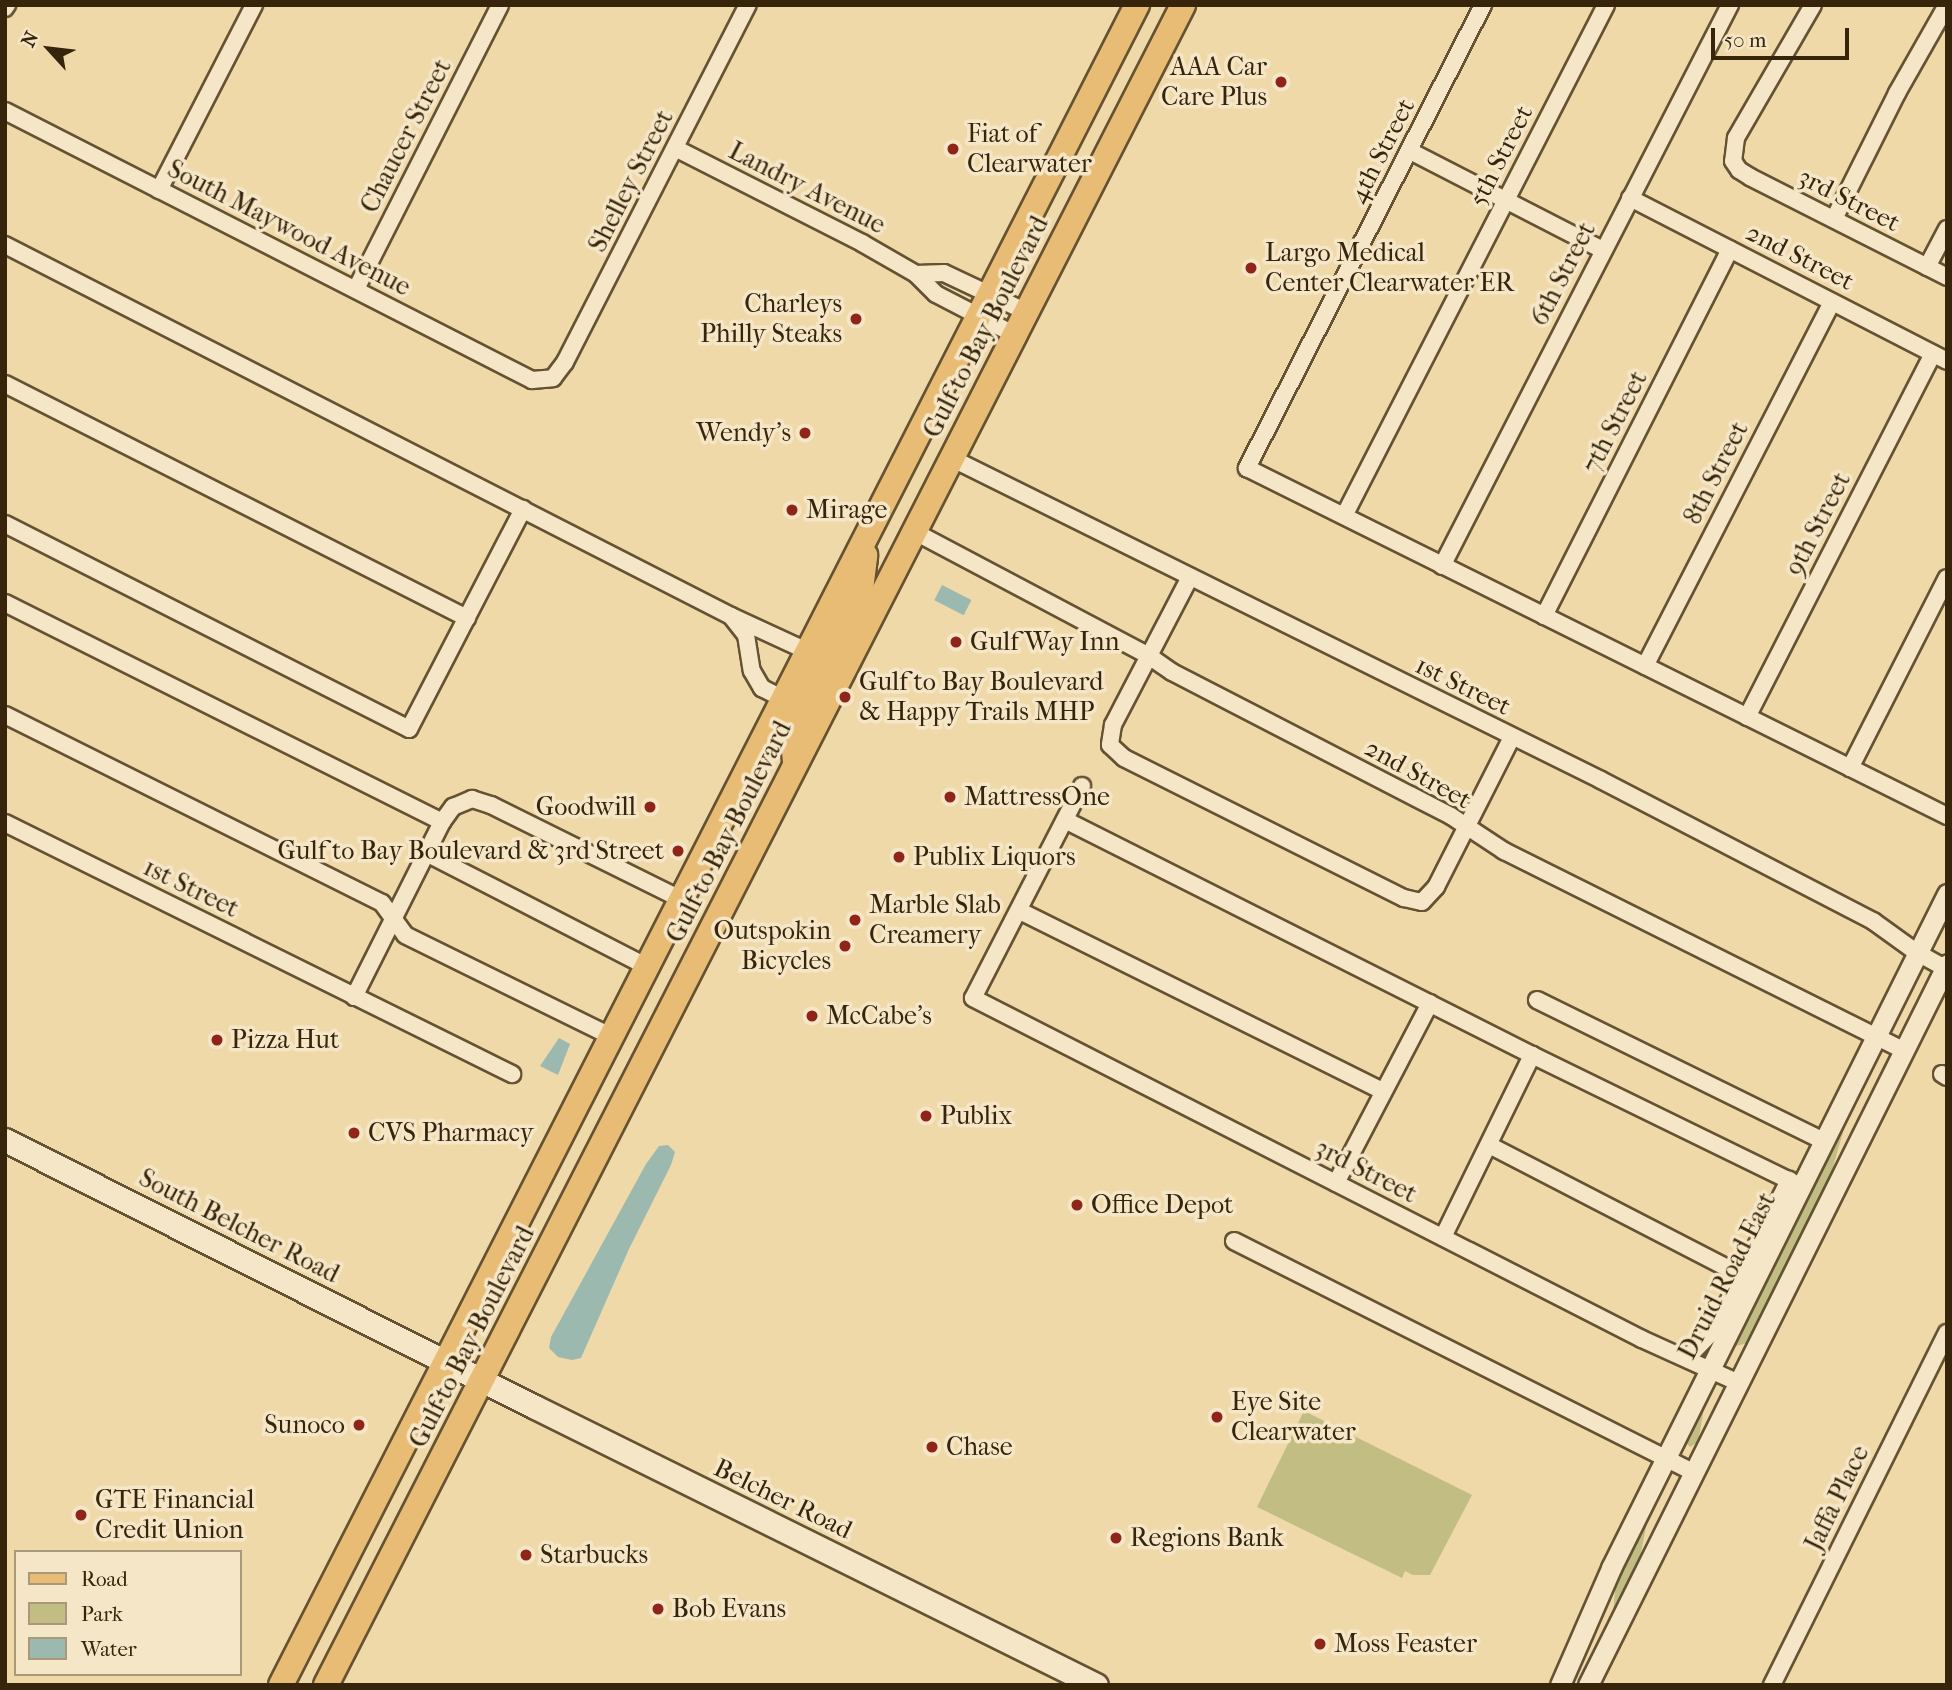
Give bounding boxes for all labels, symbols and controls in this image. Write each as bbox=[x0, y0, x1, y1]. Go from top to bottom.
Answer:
north arrow bbox=[14, 14, 84, 84]
scale bar bbox=[1714, 14, 1852, 58]
text: N bbox=[17, 28, 43, 51]
text: 50 m bbox=[1724, 28, 1767, 52]
place label: AAA Car Care Plus bbox=[1161, 51, 1267, 112]
street label: Chaucer Street bbox=[354, 54, 458, 218]
marker: AAA Car Care Plus bbox=[1273, 74, 1289, 90]
street label: 4th Street bbox=[1342, 93, 1422, 209]
street label: 5th Street bbox=[1462, 100, 1540, 212]
street label: Shelley Street bbox=[582, 105, 680, 257]
place label: Fiat of Clearwater bbox=[967, 118, 1092, 180]
street label: Landry Avenue bbox=[724, 135, 890, 241]
marker: Fiat of Clearwater bbox=[945, 141, 961, 157]
street label: South Maywood Avenue bbox=[162, 153, 416, 303]
street label: 3rd Street bbox=[1793, 161, 1905, 239]
street label: Gulf to Bay Boulevard bbox=[917, 211, 1055, 443]
street label: 6th Street bbox=[1524, 217, 1602, 331]
street label: 2nd Street bbox=[1741, 217, 1859, 297]
place label: Largo Medical Center Clearwater ER bbox=[1265, 237, 1514, 298]
marker: Largo Medical Center Clearwater ER bbox=[1243, 260, 1259, 276]
place label: Charleys Philly Steaks bbox=[700, 288, 842, 350]
marker: Charleys Philly Steaks bbox=[848, 311, 864, 327]
street label: 7th Street bbox=[1576, 366, 1654, 478]
street label: 8th Street bbox=[1677, 416, 1755, 530]
place label: Wendy's bbox=[696, 417, 791, 449]
marker: Wendy's bbox=[797, 425, 813, 441]
street label: 9th Street bbox=[1779, 467, 1857, 581]
place label: Mirage bbox=[806, 494, 887, 526]
marker: Mirage bbox=[784, 502, 800, 518]
place label: Gulf Way Inn bbox=[970, 626, 1120, 658]
marker: Gulf Way Inn bbox=[948, 634, 964, 650]
street label: 1st Street bbox=[1410, 650, 1516, 722]
place label: Gulf to Bay Boulevard & Happy Trails MHP bbox=[859, 666, 1103, 728]
marker: Gulf to Bay Boulevard & Happy Trails MHP bbox=[837, 689, 853, 705]
street label: Gulf to Bay Boulevard bbox=[660, 716, 798, 948]
street label: 2nd Street bbox=[1359, 732, 1477, 816]
place label: MattressOne bbox=[964, 781, 1110, 813]
marker: MattressOne bbox=[942, 789, 958, 805]
place label: Goodwill bbox=[536, 791, 636, 823]
marker: Goodwill bbox=[642, 799, 658, 815]
place label: Gulf to Bay Boulevard & 3rd Street bbox=[277, 835, 664, 867]
place label: Publix Liquors bbox=[913, 841, 1076, 873]
marker: Gulf to Bay Boulevard & 3rd Street bbox=[670, 843, 686, 859]
marker: Publix Liquors bbox=[891, 849, 907, 865]
street label: 1st Street bbox=[138, 852, 244, 924]
place label: Marble Slab Creamery bbox=[869, 889, 1001, 950]
marker: Marble Slab Creamery bbox=[847, 912, 863, 928]
place label: Outspokin Bicycles bbox=[714, 915, 831, 976]
marker: Outspokin Bicycles bbox=[837, 938, 853, 954]
place label: McCabe's bbox=[826, 1000, 932, 1032]
marker: McCabe's bbox=[804, 1008, 820, 1024]
place label: Pizza Hut bbox=[231, 1024, 339, 1056]
marker: Pizza Hut bbox=[209, 1032, 225, 1048]
place label: Publix bbox=[940, 1100, 1012, 1132]
marker: Publix bbox=[918, 1108, 934, 1124]
place label: CVS Pharmacy bbox=[368, 1117, 534, 1149]
marker: CVS Pharmacy bbox=[346, 1125, 362, 1141]
street label: 3rd Street bbox=[1310, 1132, 1422, 1210]
street label: South Belcher Road bbox=[134, 1162, 344, 1290]
street label: Druid Road East bbox=[1672, 1187, 1782, 1365]
place label: Office Depot bbox=[1091, 1189, 1233, 1221]
marker: Office Depot bbox=[1069, 1197, 1085, 1213]
street label: Gulf to Bay Boulevard bbox=[403, 1221, 541, 1453]
place label: Eye Site Clearwater bbox=[1231, 1386, 1356, 1448]
place label: Sunoco bbox=[264, 1409, 345, 1441]
marker: Eye Site Clearwater bbox=[1209, 1409, 1225, 1425]
marker: Sunoco bbox=[351, 1417, 367, 1433]
place label: Chase bbox=[946, 1431, 1013, 1463]
marker: Chase bbox=[924, 1439, 940, 1455]
street label: Jaffa Place bbox=[1798, 1440, 1876, 1556]
street label: Belcher Road bbox=[709, 1452, 857, 1546]
place label: GTE Financial Credit Union bbox=[95, 1484, 254, 1546]
marker: GTE Financial Credit Union bbox=[73, 1507, 89, 1523]
place label: Regions Bank bbox=[1130, 1522, 1284, 1554]
marker: Regions Bank bbox=[1108, 1530, 1124, 1546]
place label: Starbucks bbox=[540, 1539, 648, 1571]
marker: Starbucks bbox=[518, 1547, 534, 1563]
legend bbox=[14, 1550, 242, 1676]
text: Road bbox=[81, 1567, 128, 1591]
place label: Bob Evans bbox=[672, 1593, 786, 1625]
marker: Bob Evans bbox=[650, 1601, 666, 1617]
text: Park bbox=[81, 1602, 123, 1626]
place label: Moss Feaster bbox=[1334, 1628, 1477, 1660]
marker: Moss Feaster bbox=[1312, 1636, 1328, 1652]
text: Water bbox=[81, 1637, 137, 1661]

